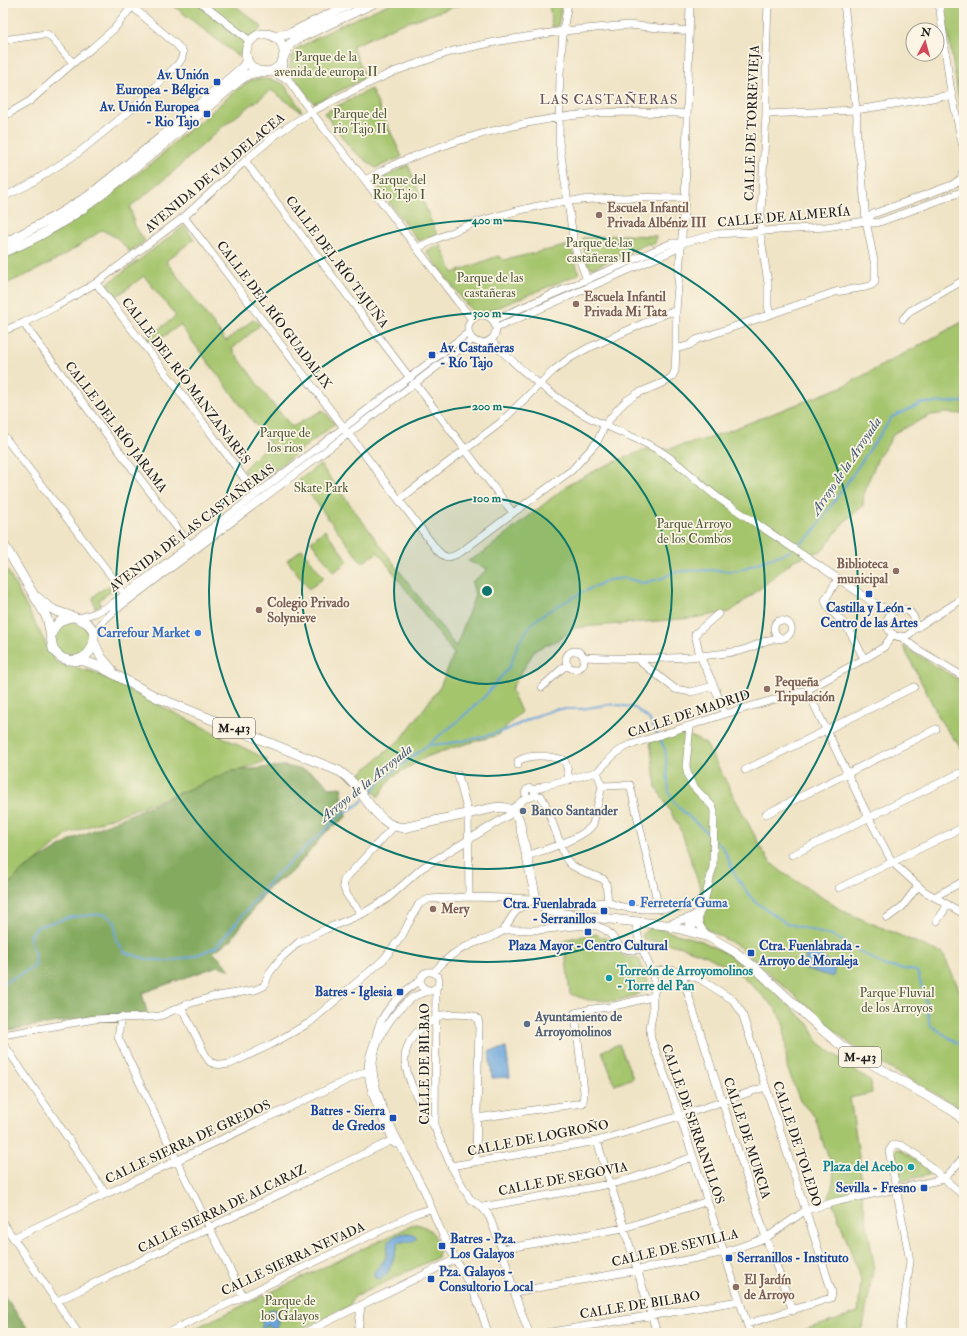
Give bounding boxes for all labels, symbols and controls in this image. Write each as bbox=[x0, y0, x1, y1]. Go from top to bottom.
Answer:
north arrow bbox=[905, 22, 945, 62]
text: N bbox=[919, 25, 933, 40]
street label: CALLE DE TORREVIEJA bbox=[741, 44, 763, 201]
park label: Parque de la avenida de europa II bbox=[274, 49, 378, 81]
place label: Av. Unión Europea - Bélgica bbox=[116, 67, 210, 99]
marker: Av. Unión Europea - Bélgica bbox=[212, 77, 222, 87]
district label: LAS CASTAÑERAS bbox=[539, 91, 679, 108]
place label: Av. Unión Europea - Rio Tajo bbox=[99, 99, 200, 130]
park label: Parque del rio Tajo II bbox=[333, 106, 388, 137]
street label: AVENIDA DE VALDELACEA bbox=[141, 109, 289, 237]
marker: Av. Unión Europea - Rio Tajo bbox=[202, 109, 212, 119]
park label: Parque del Rio Tajo I bbox=[372, 172, 427, 203]
street label: CALLE DEL RÍO TAJUÑA bbox=[282, 192, 393, 332]
place label: Escuela Infantil Privada Albéniz III bbox=[607, 200, 707, 231]
street label: CALLE DE ALMERÍA bbox=[717, 202, 852, 231]
marker: Escuela Infantil Privada Albéniz III bbox=[594, 210, 604, 220]
text: 400 m bbox=[471, 213, 503, 228]
park label: Parque de las castañeras II bbox=[566, 235, 633, 266]
street label: CALLE DEL RÍO GUADALIX bbox=[213, 237, 336, 392]
park label: Parque de las castañeras bbox=[457, 270, 524, 301]
place label: Escuela Infantil Privada Mi Tata bbox=[584, 289, 668, 320]
street label: CALLE DEL RÍO MANZANARES bbox=[118, 294, 255, 467]
marker: Escuela Infantil Privada Mi Tata bbox=[571, 299, 581, 309]
text: 300 m bbox=[473, 306, 502, 321]
place label: Av. Castañeras - Río Tajo bbox=[439, 340, 515, 371]
marker: Av. Castañeras - Río Tajo bbox=[427, 350, 437, 360]
street label: CALLE DEL RÍO JARAMA bbox=[61, 358, 172, 496]
text: 200 m bbox=[472, 399, 503, 414]
water label: Arroyo de la Arroyada bbox=[806, 413, 885, 520]
park label: Parque de los rios bbox=[260, 425, 311, 456]
street label: AVENIDA DE LAS CASTAÑERAS bbox=[105, 460, 278, 596]
park label: Skate Park bbox=[294, 480, 349, 496]
text: 100 m bbox=[473, 491, 502, 506]
park label: Parque Arroyo de los Combos bbox=[656, 516, 732, 547]
place label: Biblioteca municipal bbox=[837, 556, 889, 588]
marker: Biblioteca municipal bbox=[891, 566, 901, 576]
centre of rings bbox=[480, 584, 494, 598]
marker: Castilla y León - Centro de las Artes bbox=[864, 589, 874, 599]
place label: Colegio Privado Solynieve bbox=[267, 595, 350, 627]
place label: Castilla y León - Centro de las Artes bbox=[820, 600, 918, 631]
marker: Colegio Privado Solynieve bbox=[254, 605, 264, 615]
place label: Carrefour Market bbox=[97, 625, 191, 641]
marker: Carrefour Market bbox=[193, 628, 203, 638]
place label: Pequeña Tripulación bbox=[774, 674, 835, 706]
marker: Pequeña Tripulación bbox=[762, 684, 772, 694]
street label: CALLE DE MADRID bbox=[626, 687, 752, 741]
road number: M-413 bbox=[213, 718, 255, 738]
water label: Arroyo de la Arroyada bbox=[315, 740, 416, 827]
place label: Banco Santander bbox=[531, 803, 619, 819]
marker: Banco Santander bbox=[518, 806, 528, 816]
place label: Ferretería Guma bbox=[640, 895, 728, 911]
place label: Ctra. Fuenlabrada - Serranillos bbox=[503, 896, 597, 927]
marker: Ferretería Guma bbox=[627, 898, 637, 908]
place label: Mery bbox=[440, 901, 471, 918]
marker: Mery bbox=[428, 904, 438, 914]
marker: Ctra. Fuenlabrada - Serranillos bbox=[599, 906, 609, 916]
marker: Plaza Mayor - Centro Cultural bbox=[583, 927, 593, 937]
place label: Plaza Mayor - Centro Cultural bbox=[508, 938, 668, 955]
place label: Ctra. Fuenlabrada - Arroyo de Moraleja bbox=[758, 938, 860, 970]
marker: Ctra. Fuenlabrada - Arroyo de Moraleja bbox=[746, 948, 756, 958]
place label: Torreón de Arroyomolinos - Torre del Pan bbox=[616, 963, 754, 994]
marker: Torreón de Arroyomolinos - Torre del Pan bbox=[604, 973, 614, 983]
place label: Batres - Iglesia bbox=[315, 984, 393, 1001]
park label: Parque Fluvial de los Arroyos bbox=[859, 985, 935, 1017]
marker: Batres - Iglesia bbox=[395, 987, 405, 997]
street label: CALLE DE BILBAO bbox=[417, 1003, 433, 1125]
place label: Ayuntamiento de Arroyomolinos bbox=[534, 1009, 623, 1041]
marker: Ayuntamiento de Arroyomolinos bbox=[522, 1019, 532, 1029]
street label: CALLE DE SERRANILLOS bbox=[658, 1042, 728, 1206]
road number: M-413 bbox=[839, 1047, 881, 1067]
street label: CALLE DE MURCIA bbox=[720, 1075, 774, 1201]
street label: CALLE DE TOLEDO bbox=[769, 1079, 825, 1209]
street label: CALLE SIERRA DE GREDOS bbox=[103, 1097, 273, 1187]
place label: Batres - Sierra de Gredos bbox=[310, 1103, 386, 1134]
marker: Batres - Sierra de Gredos bbox=[388, 1113, 398, 1123]
street label: CALLE DE LOGROÑO bbox=[466, 1115, 610, 1160]
street label: CALLE DE SEGOVIA bbox=[497, 1158, 630, 1199]
place label: Plaza del Acebo bbox=[823, 1159, 904, 1175]
street label: CALLE SIERRA DE ALCARAZ bbox=[135, 1161, 309, 1257]
marker: Plaza del Acebo bbox=[906, 1162, 916, 1172]
place label: Sevilla - Fresno bbox=[836, 1180, 917, 1196]
marker: Sevilla - Fresno bbox=[919, 1183, 929, 1193]
street label: CALLE SIERRA NEVADA bbox=[219, 1218, 368, 1299]
street label: CALLE DE SEVILLA bbox=[610, 1225, 741, 1270]
place label: Batres - Pza. Los Galayos bbox=[450, 1231, 516, 1263]
marker: Batres - Pza. Los Galayos bbox=[437, 1241, 447, 1251]
place label: Serranillos - Instituto bbox=[737, 1250, 849, 1266]
marker: Serranillos - Instituto bbox=[724, 1253, 734, 1263]
place label: Pza. Galayos - Consultorio Local bbox=[439, 1264, 534, 1295]
place label: El Jardín de Arroyo bbox=[744, 1272, 795, 1304]
marker: Pza. Galayos - Consultorio Local bbox=[426, 1274, 436, 1284]
marker: El Jardín de Arroyo bbox=[731, 1282, 741, 1292]
street label: CALLE DE BILBAO bbox=[579, 1288, 701, 1322]
park label: Parque de los Galayos bbox=[261, 1293, 319, 1325]

